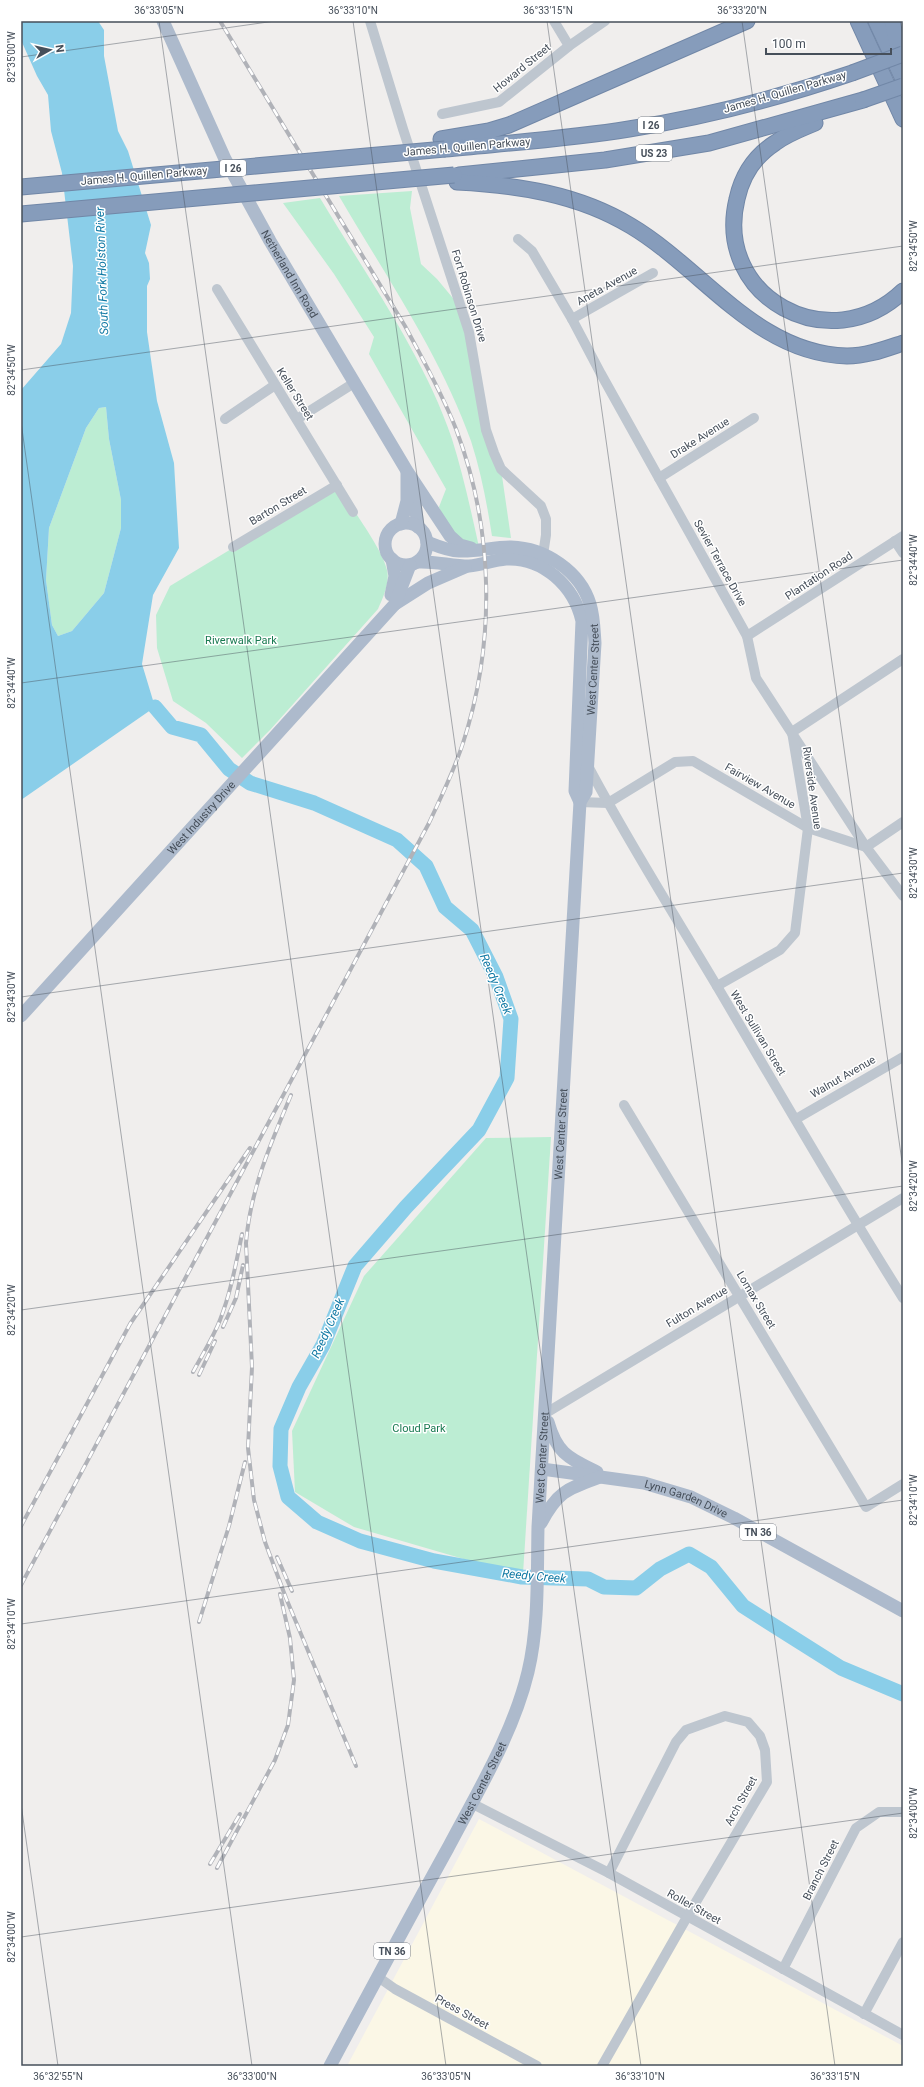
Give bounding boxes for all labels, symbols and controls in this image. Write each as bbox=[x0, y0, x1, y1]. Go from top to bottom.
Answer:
text: 36°33'05"N bbox=[134, 5, 184, 16]
text: 36°33'10"N bbox=[328, 5, 378, 16]
text: 36°33'15"N bbox=[523, 5, 573, 16]
text: 36°33'20"N bbox=[717, 5, 767, 16]
north arrow bbox=[30, 30, 70, 70]
scale bar bbox=[766, 30, 891, 56]
text: 82°35'00"W bbox=[6, 31, 17, 83]
text: 100 m bbox=[772, 37, 806, 51]
street label: Howard Street bbox=[491, 41, 554, 95]
text: N bbox=[52, 44, 66, 54]
street label: James H. Quillen Parkway bbox=[722, 68, 849, 116]
road number: I 26 bbox=[638, 117, 664, 133]
street label: James H. Quillen Parkway bbox=[403, 135, 532, 159]
road number: US 23 bbox=[636, 145, 672, 161]
road number: I 26 bbox=[220, 160, 246, 176]
street label: James H. Quillen Parkway bbox=[80, 164, 209, 188]
water label: South Fork Holston River bbox=[93, 206, 111, 335]
text: 82°34'50"W bbox=[908, 220, 919, 272]
street label: Netherland Inn Road bbox=[259, 228, 321, 320]
street label: Fort Robinson Drive bbox=[449, 248, 489, 344]
street label: Aneta Avenue bbox=[574, 264, 640, 308]
text: 82°34'50"W bbox=[6, 344, 17, 396]
street label: Keller Street bbox=[274, 365, 316, 423]
street label: Drake Avenue bbox=[668, 415, 732, 461]
street label: Barton Street bbox=[247, 484, 309, 528]
street label: Sevier Terrace Drive bbox=[691, 518, 749, 608]
text: 82°34'40"W bbox=[908, 534, 919, 586]
street label: Plantation Road bbox=[783, 549, 855, 603]
street label: West Center Street bbox=[584, 623, 602, 716]
park label: Riverwalk Park bbox=[205, 634, 277, 647]
text: 82°34'40"W bbox=[6, 657, 17, 709]
street label: Riverside Avenue bbox=[800, 746, 824, 830]
street label: Fairview Avenue bbox=[722, 761, 798, 812]
street label: West Industry Drive bbox=[165, 778, 238, 857]
text: 82°34'30"W bbox=[908, 847, 919, 899]
water label: Reedy Creek bbox=[477, 952, 515, 1017]
text: 82°34'30"W bbox=[6, 971, 17, 1023]
street label: West Sullivan Street bbox=[727, 988, 789, 1078]
street label: Walnut Avenue bbox=[808, 1053, 878, 1101]
street label: West Center Street bbox=[552, 1088, 570, 1180]
text: 82°34'20"W bbox=[908, 1160, 919, 1212]
street label: Lomax Street bbox=[734, 1269, 779, 1332]
text: 82°34'20"W bbox=[6, 1284, 17, 1336]
street label: Fulton Avenue bbox=[664, 1284, 730, 1330]
water label: Reedy Creek bbox=[309, 1295, 348, 1360]
street label: West Center Street bbox=[533, 1411, 551, 1504]
park label: Cloud Park bbox=[392, 1422, 446, 1435]
text: 82°34'10"W bbox=[908, 1474, 919, 1526]
street label: Lynn Garden Drive bbox=[643, 1477, 730, 1520]
road number: TN 36 bbox=[740, 1524, 776, 1540]
water label: Reedy Creek bbox=[501, 1566, 568, 1586]
text: 82°34'10"W bbox=[6, 1598, 17, 1650]
street label: West Center Street bbox=[455, 1739, 509, 1827]
street label: Arch Street bbox=[722, 1774, 760, 1828]
text: 82°34'00"W bbox=[908, 1787, 919, 1839]
street label: Branch Street bbox=[800, 1837, 842, 1902]
street label: Roller Street bbox=[665, 1887, 724, 1927]
text: 82°34'00"W bbox=[6, 1911, 17, 1963]
road number: TN 36 bbox=[374, 1943, 410, 1959]
street label: Press Street bbox=[433, 1992, 492, 2032]
text: 36°32'55"N bbox=[33, 2071, 83, 2082]
text: 36°33'00"N bbox=[227, 2071, 277, 2082]
text: 36°33'05"N bbox=[421, 2071, 471, 2082]
text: 36°33'10"N bbox=[615, 2071, 665, 2082]
text: 36°33'15"N bbox=[810, 2071, 860, 2082]

